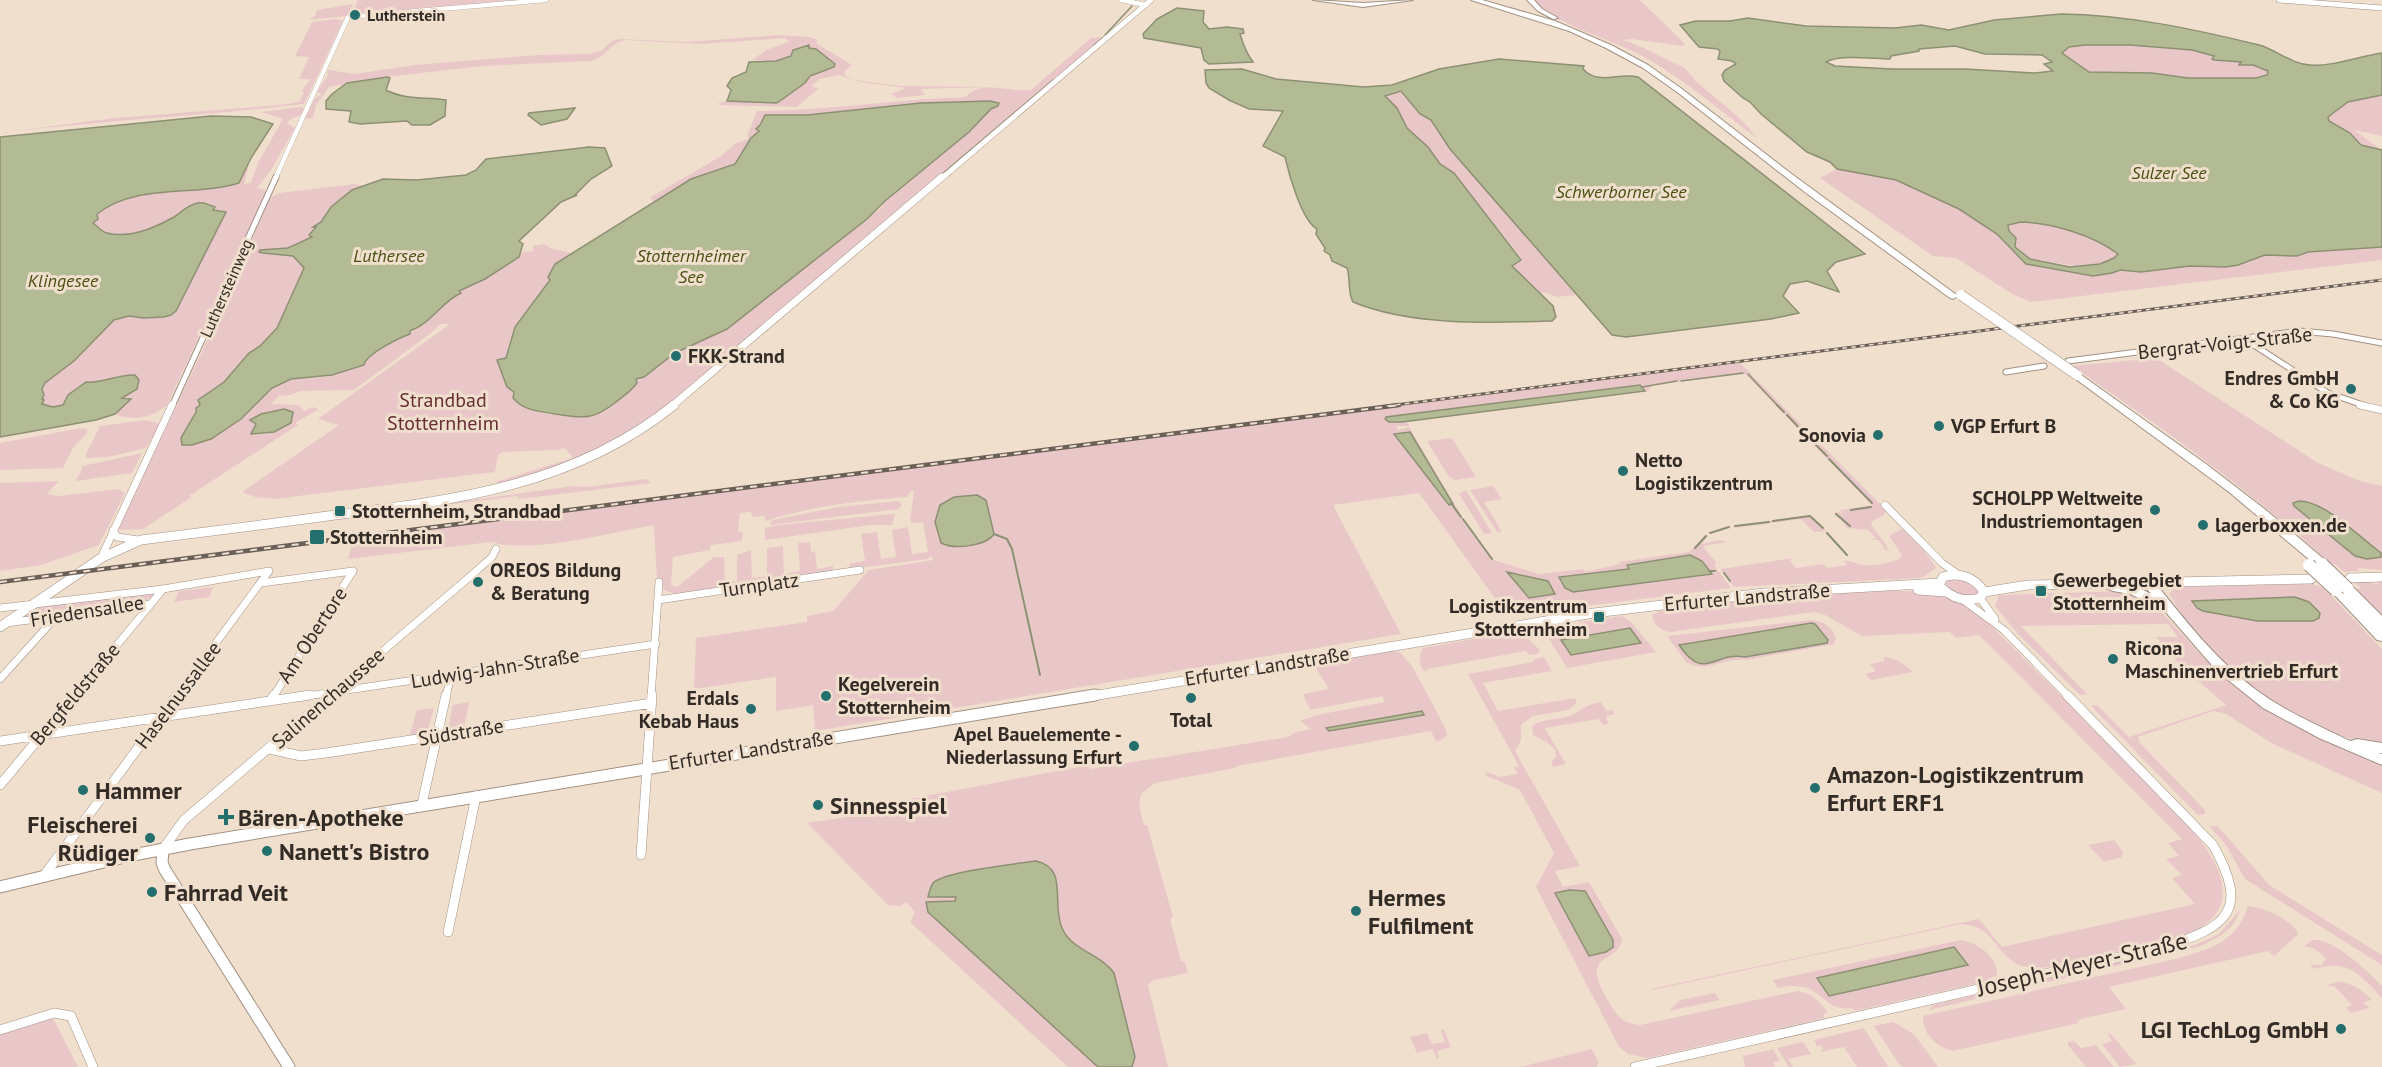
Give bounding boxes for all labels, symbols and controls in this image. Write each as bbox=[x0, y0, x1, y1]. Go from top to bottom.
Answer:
place label: Lutherstein bbox=[367, 5, 445, 25]
marker: Lutherstein bbox=[348, 8, 362, 22]
water label: Sulzer See bbox=[2131, 161, 2207, 184]
water label: Schwerborner See bbox=[1555, 180, 1687, 203]
street label: Luthersteinweg bbox=[195, 236, 257, 340]
water label: Luthersee bbox=[353, 244, 425, 267]
water label: Stotternheimer See bbox=[636, 244, 747, 288]
water label: Klingesee bbox=[28, 269, 99, 292]
street label: Bergrat-Voigt-Straße bbox=[2136, 321, 2314, 365]
place label: FKK-Strand bbox=[688, 343, 785, 369]
marker: FKK-Strand bbox=[669, 349, 683, 363]
place label: Endres GmbH & Co KG bbox=[2224, 365, 2339, 414]
marker: Endres GmbH & Co KG bbox=[2344, 382, 2358, 396]
park label: Strandbad Stotternheim bbox=[387, 387, 499, 436]
place label: VGP Erfurt B bbox=[1950, 413, 2056, 439]
marker: VGP Erfurt B bbox=[1932, 419, 1946, 433]
place label: Sonovia bbox=[1798, 422, 1866, 448]
marker: Sonovia bbox=[1871, 428, 1885, 442]
place label: Netto Logistikzentrum bbox=[1635, 447, 1773, 496]
marker: Netto Logistikzentrum bbox=[1616, 464, 1630, 478]
place label: SCHOLPP Weltweite Industriemontagen bbox=[1972, 485, 2143, 534]
place label: Stotternheim, Strandbad bbox=[352, 498, 561, 524]
marker: SCHOLPP Weltweite Industriemontagen bbox=[2148, 503, 2162, 517]
marker: Stotternheim, Strandbad bbox=[333, 504, 347, 518]
place label: lagerboxxen.de bbox=[2215, 512, 2347, 538]
marker: lagerboxxen.de bbox=[2196, 518, 2210, 532]
place label: Stotternheim bbox=[330, 524, 443, 550]
marker: Stotternheim bbox=[308, 528, 326, 546]
place label: OREOS Bildung & Beratung bbox=[490, 557, 621, 606]
street label: Turnplatz bbox=[718, 567, 800, 603]
place label: Gewerbegebiet Stotternheim bbox=[2053, 567, 2182, 616]
marker: OREOS Bildung & Beratung bbox=[471, 575, 485, 589]
street label: Erfurter Landstraße bbox=[1663, 577, 1831, 617]
street label: Am Obertore bbox=[271, 582, 353, 688]
marker: Gewerbegebiet Stotternheim bbox=[2034, 584, 2048, 598]
street label: Friedensallee bbox=[28, 589, 146, 633]
place label: Logistikzentrum Stotternheim bbox=[1449, 593, 1587, 642]
marker: Logistikzentrum Stotternheim bbox=[1592, 610, 1606, 624]
place label: Ricona Maschinenvertrieb Erfurt bbox=[2125, 635, 2338, 684]
street label: Haselnussallee bbox=[129, 636, 227, 754]
street label: Bergfeldstraße bbox=[24, 637, 126, 751]
street label: Erfurter Landstraße bbox=[1183, 640, 1351, 692]
street label: Salinenchaussee bbox=[266, 642, 390, 754]
street label: Ludwig-Jahn-Straße bbox=[409, 642, 581, 694]
marker: Ricona Maschinenvertrieb Erfurt bbox=[2106, 652, 2120, 666]
place label: Kegelverein Stotternheim bbox=[838, 671, 951, 720]
place label: Erdals Kebab Haus bbox=[639, 685, 739, 734]
marker: Kegelverein Stotternheim bbox=[819, 689, 833, 703]
marker: Total bbox=[1184, 691, 1198, 705]
marker: Erdals Kebab Haus bbox=[744, 702, 758, 716]
place label: Total bbox=[1170, 707, 1212, 733]
street label: Südstraße bbox=[416, 712, 506, 752]
place label: Apel Bauelemente - Niederlassung Erfurt bbox=[946, 721, 1122, 770]
street label: Erfurter Landstraße bbox=[667, 724, 835, 776]
marker: Apel Bauelemente - Niederlassung Erfurt bbox=[1127, 739, 1141, 753]
place label: Amazon-Logistikzentrum Erfurt ERF1 bbox=[1827, 759, 2084, 818]
place label: Hammer bbox=[95, 775, 182, 806]
marker: Amazon-Logistikzentrum Erfurt ERF1 bbox=[1808, 781, 1822, 795]
marker: Hammer bbox=[76, 783, 90, 797]
place label: Sinnesspiel bbox=[830, 790, 947, 821]
marker: Sinnesspiel bbox=[811, 798, 825, 812]
place label: Bären-Apotheke bbox=[238, 802, 404, 833]
place label: Fleischerei Rüdiger bbox=[27, 809, 139, 868]
marker: Bären-Apotheke bbox=[219, 810, 233, 824]
marker: Fleischerei Rüdiger bbox=[143, 831, 157, 845]
place label: Nanett's Bistro bbox=[279, 836, 429, 867]
marker: Nanett's Bistro bbox=[260, 844, 274, 858]
place label: Fahrrad Veit bbox=[164, 877, 289, 908]
place label: Hermes Fulfilment bbox=[1368, 882, 1474, 941]
marker: Fahrrad Veit bbox=[145, 885, 159, 899]
marker: Hermes Fulfilment bbox=[1349, 904, 1363, 918]
street label: Joseph-Meyer-Straße bbox=[1973, 925, 2190, 1003]
place label: LGI TechLog GmbH bbox=[2141, 1014, 2329, 1045]
marker: LGI TechLog GmbH bbox=[2334, 1022, 2348, 1036]

